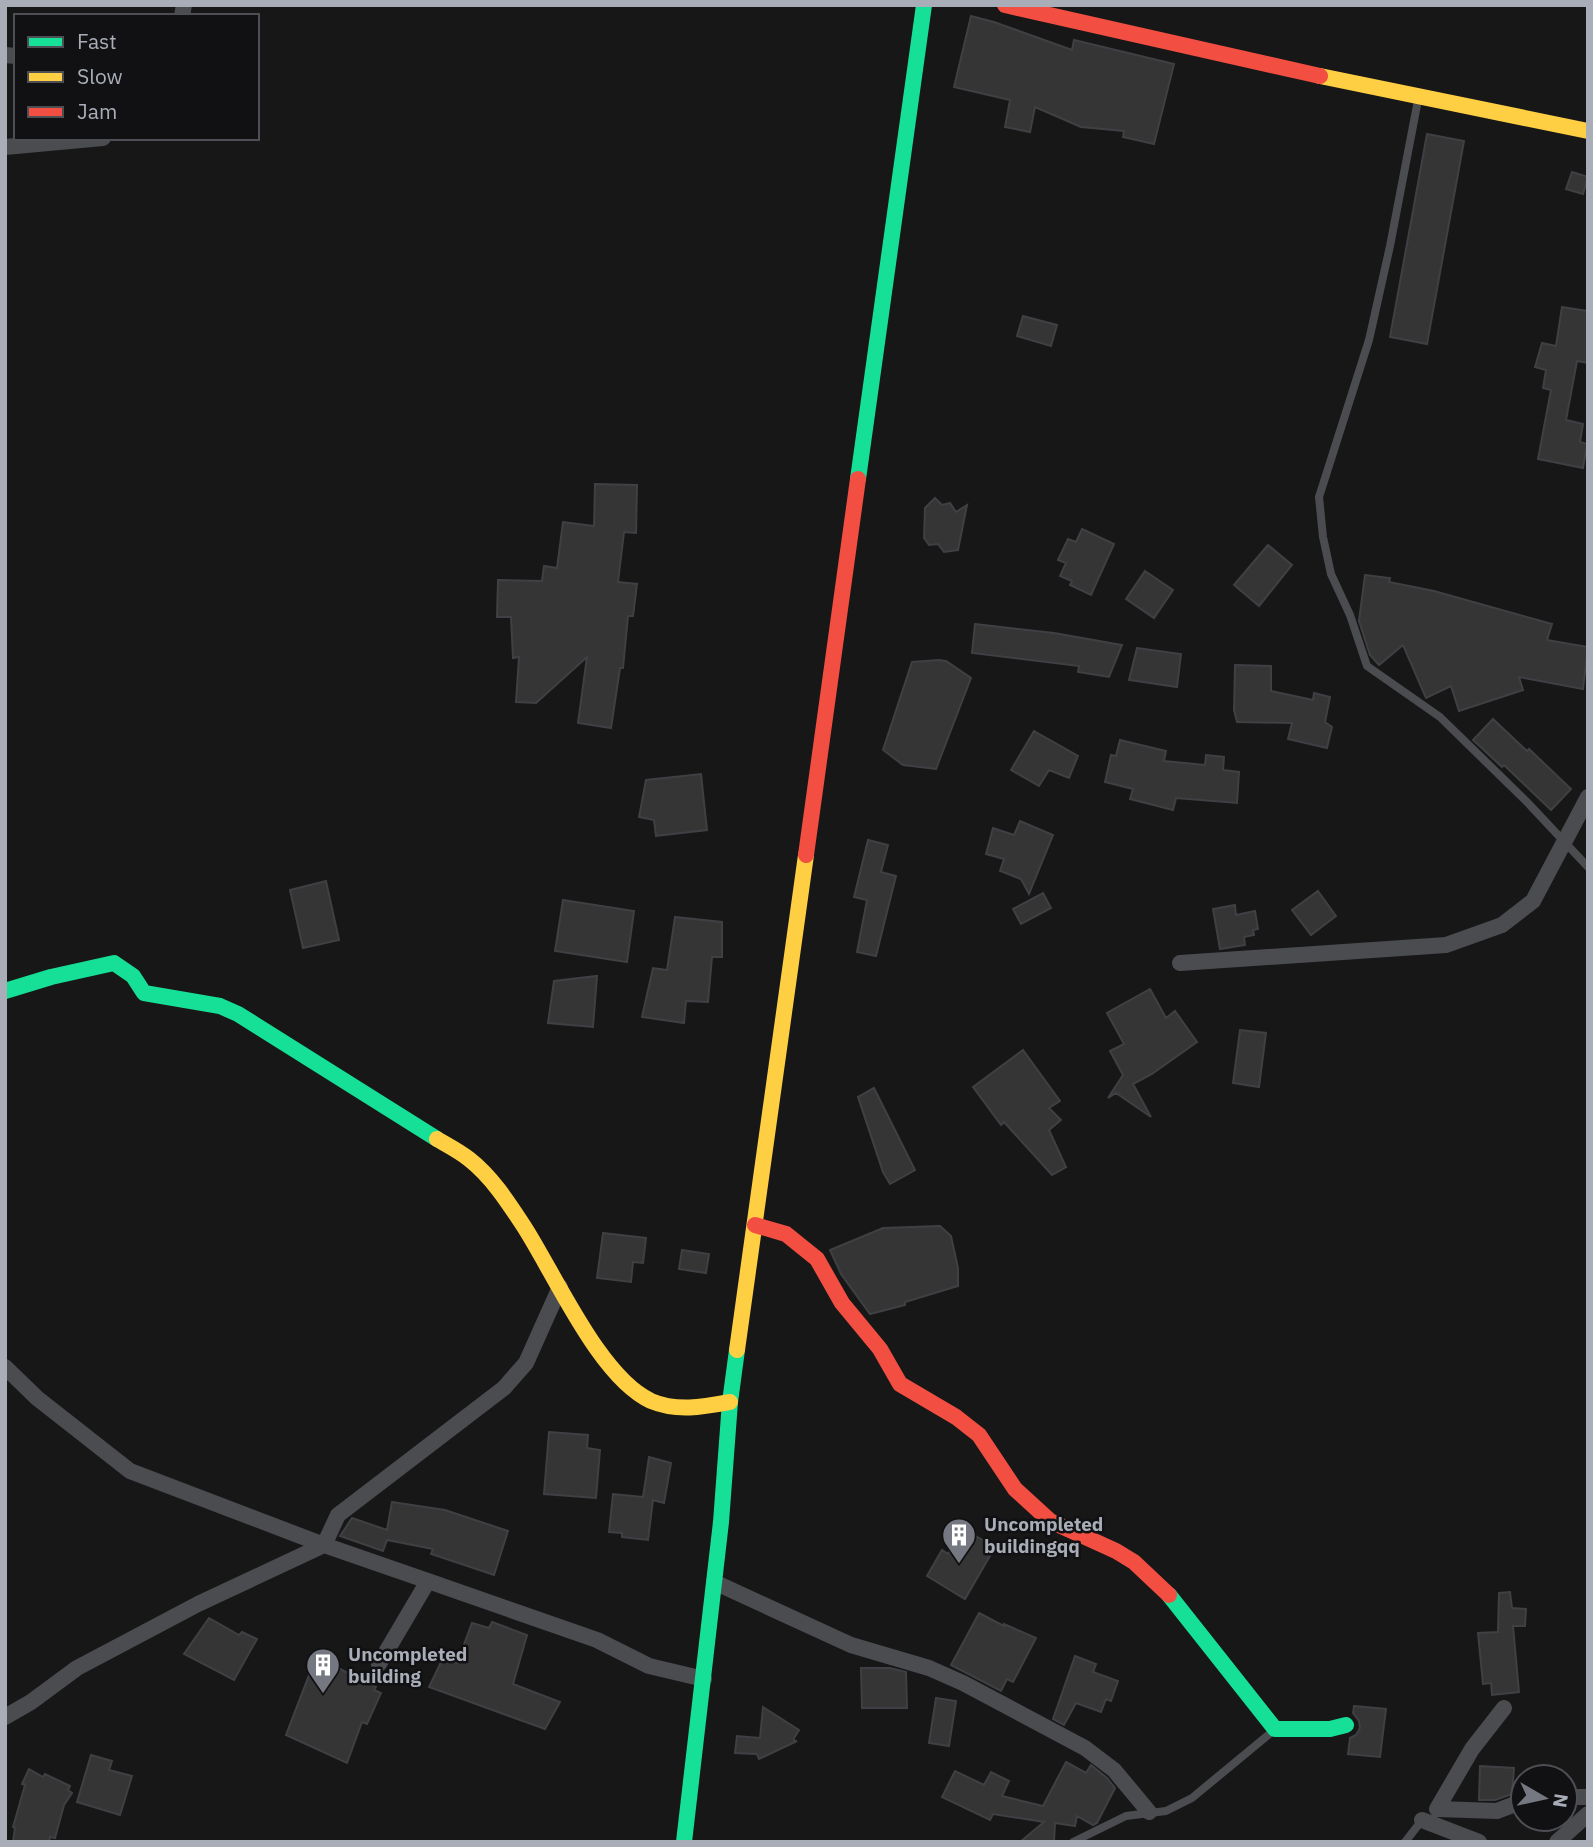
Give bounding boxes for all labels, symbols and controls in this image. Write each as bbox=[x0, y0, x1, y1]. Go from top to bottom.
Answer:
legend bbox=[14, 14, 259, 140]
text: Fast bbox=[77, 27, 117, 55]
text: Slow bbox=[77, 62, 123, 90]
text: Jam bbox=[77, 97, 117, 125]
place label: Uncompleted buildingqq bbox=[984, 1512, 1103, 1558]
building icon: Uncompleted buildingqq bbox=[940, 1516, 978, 1565]
place label: Uncompleted building bbox=[348, 1642, 467, 1688]
building icon: Uncompleted building bbox=[304, 1646, 342, 1695]
north arrow bbox=[1509, 1763, 1579, 1833]
text: N bbox=[1548, 1792, 1574, 1809]

